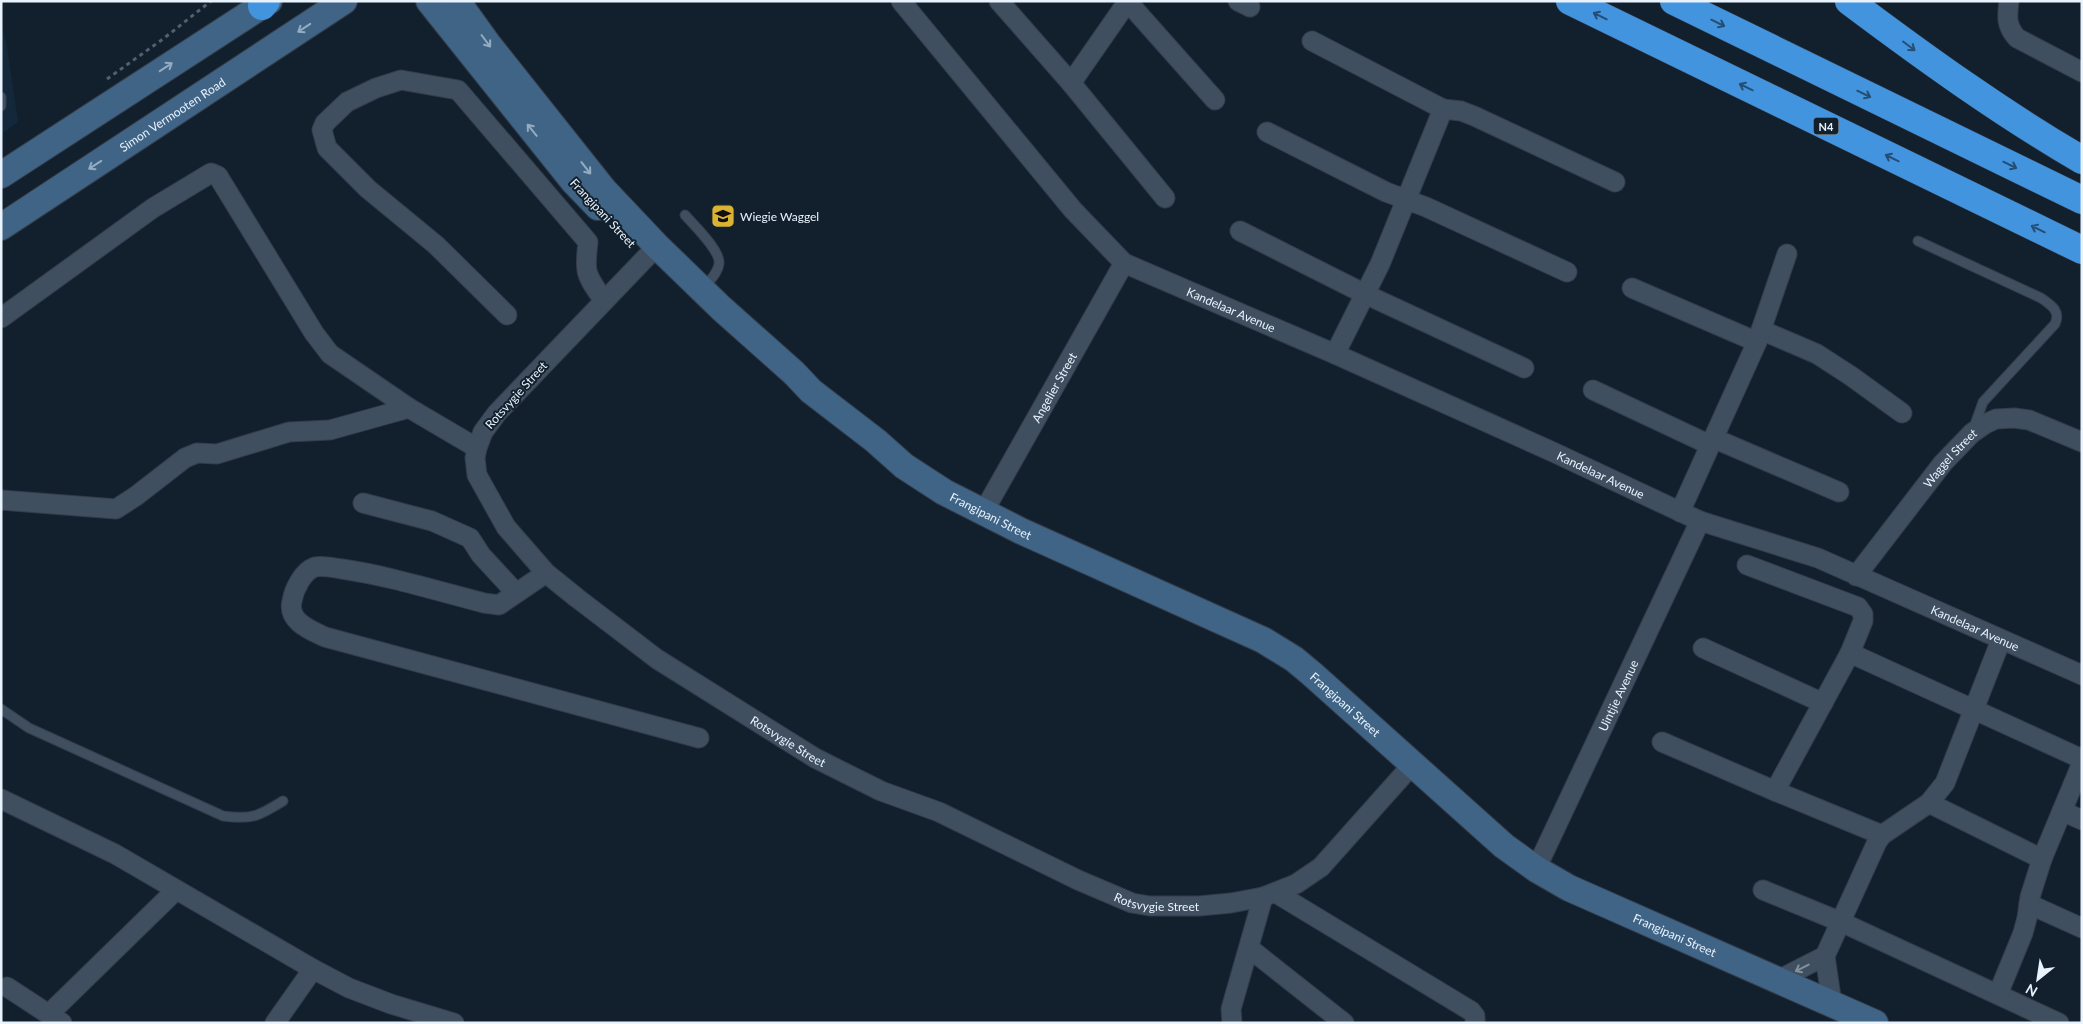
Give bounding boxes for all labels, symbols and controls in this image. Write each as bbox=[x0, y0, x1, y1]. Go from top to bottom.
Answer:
one-way arrow bbox=[1592, 10, 1607, 20]
one-way arrow bbox=[1710, 18, 1725, 28]
one-way arrow bbox=[297, 23, 311, 33]
one-way arrow bbox=[481, 34, 491, 48]
one-way arrow bbox=[1902, 41, 1916, 51]
one-way arrow bbox=[159, 62, 173, 72]
street label: Simon Vermooten Road bbox=[116, 74, 228, 155]
one-way arrow bbox=[1739, 81, 1754, 91]
one-way arrow bbox=[1856, 90, 1871, 99]
road number: N4 bbox=[1814, 118, 1838, 134]
one-way arrow bbox=[526, 123, 537, 136]
one-way arrow bbox=[1885, 153, 1900, 162]
one-way arrow bbox=[88, 160, 102, 171]
one-way arrow bbox=[581, 161, 592, 174]
one-way arrow bbox=[2002, 161, 2017, 170]
street label: Frangipani Street bbox=[567, 175, 639, 251]
school or university icon: Wiegie Waggel bbox=[710, 203, 736, 229]
place label: Wiegie Waggel bbox=[740, 209, 819, 224]
one-way arrow bbox=[2031, 224, 2046, 233]
street label: Kandelaar Avenue bbox=[1185, 284, 1278, 335]
street label: Angelier Street bbox=[1028, 349, 1080, 425]
street label: Rotsvygie Street bbox=[482, 358, 551, 432]
street label: Waggel Street bbox=[1920, 424, 1980, 490]
street label: Kandelaar Avenue bbox=[1555, 448, 1647, 501]
street label: Frangipani Street bbox=[948, 489, 1035, 543]
street label: Kandelaar Avenue bbox=[1929, 602, 2022, 654]
street label: Uintjie Avenue bbox=[1595, 657, 1641, 733]
street label: Frangipani Street bbox=[1307, 669, 1384, 740]
street label: Rotsvygie Street bbox=[748, 712, 829, 770]
street label: Rotsvygie Street bbox=[1112, 889, 1200, 914]
street label: Frangipani Street bbox=[1631, 910, 1719, 960]
north arrow bbox=[2013, 954, 2063, 1004]
one-way arrow bbox=[1794, 963, 1809, 973]
text: N bbox=[2022, 981, 2040, 1001]

